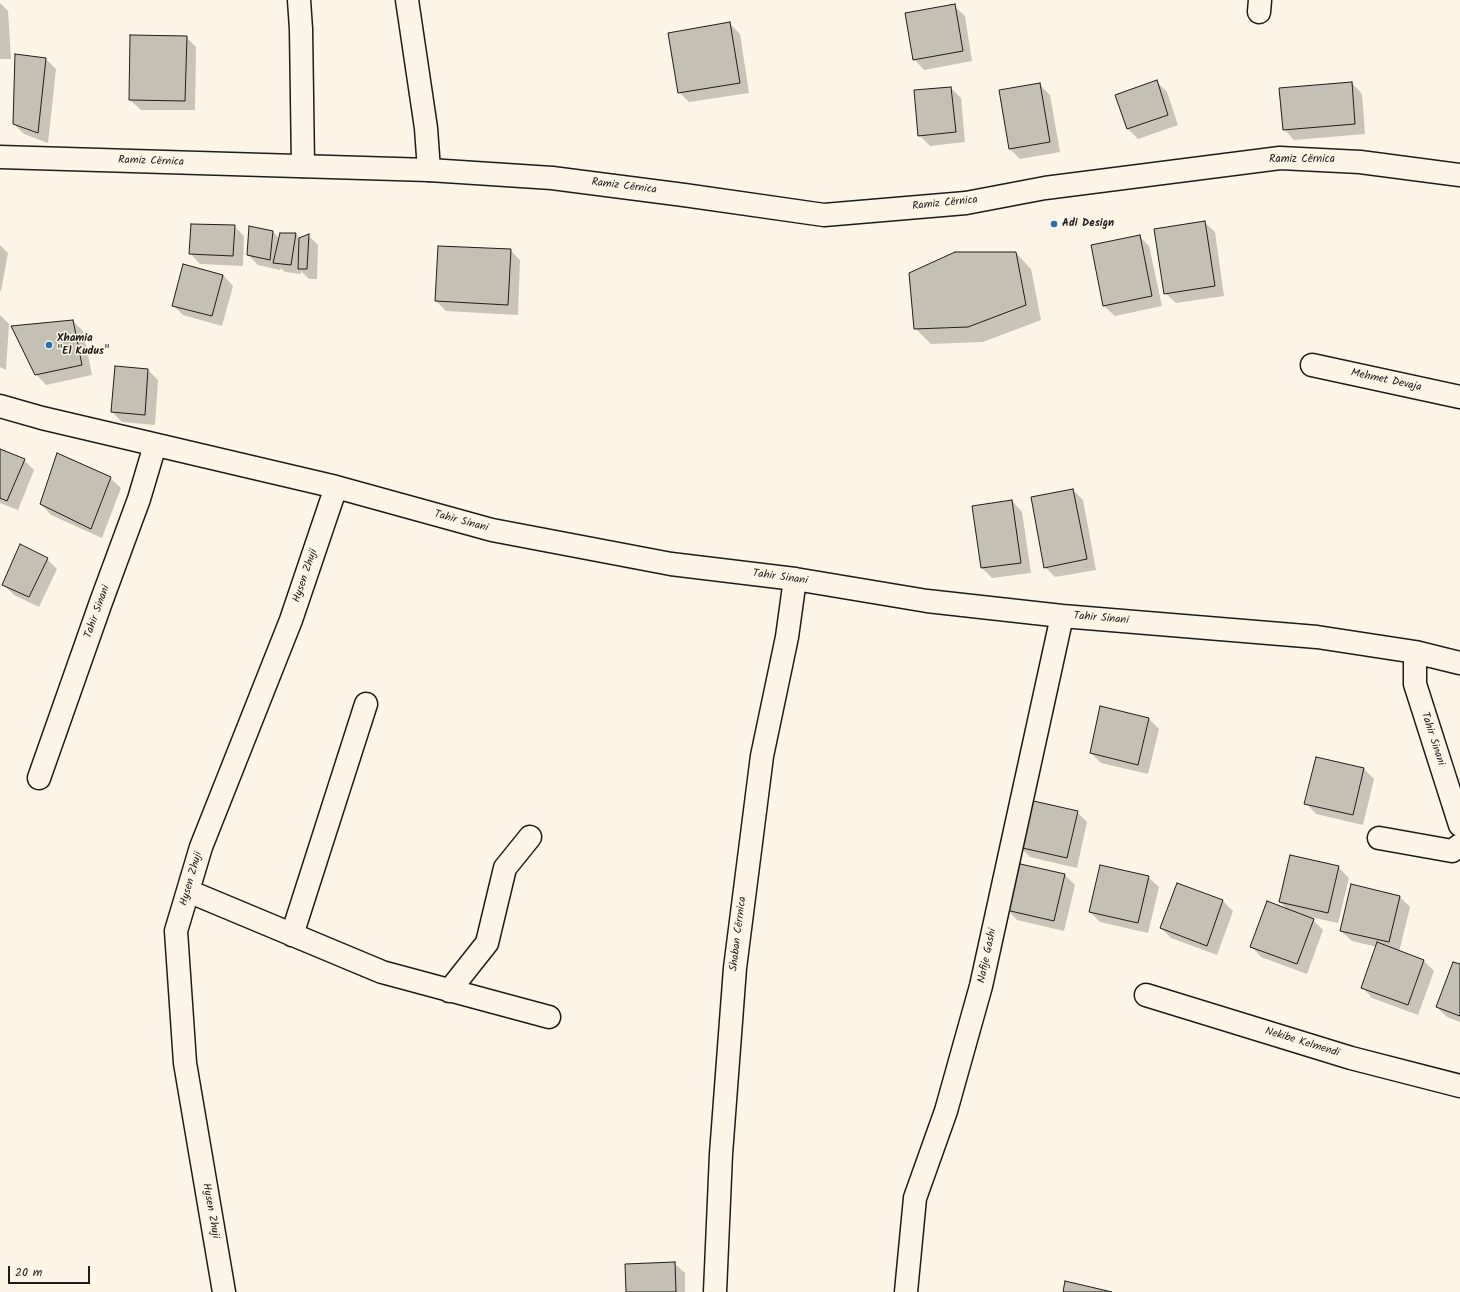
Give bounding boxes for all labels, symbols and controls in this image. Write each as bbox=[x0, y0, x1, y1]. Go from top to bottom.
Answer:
street label: Ramiz Cërnica bbox=[1269, 153, 1335, 167]
street label: Ramiz Cërnica bbox=[118, 154, 184, 170]
street label: Ramiz Cërnica bbox=[591, 176, 657, 198]
street label: Ramiz Cërnica bbox=[912, 194, 978, 214]
place label: Adi Design bbox=[1062, 217, 1114, 231]
marker: Adi Design bbox=[1049, 219, 1059, 229]
place label: Xhamia "El Kudus" bbox=[57, 332, 109, 358]
marker: Xhamia "El Kudus" bbox=[44, 340, 54, 350]
street label: Mehmet Devaja bbox=[1350, 367, 1422, 395]
street label: Tahir Sinani bbox=[432, 508, 490, 536]
street label: Hysen Zhuji bbox=[291, 547, 321, 605]
street label: Tahir Sinani bbox=[752, 568, 808, 588]
street label: Tahir Sinani bbox=[82, 584, 114, 640]
street label: Tahir Sinani bbox=[1073, 610, 1129, 628]
street label: Tahir Sinani bbox=[1417, 711, 1447, 767]
street label: Hysen Zhuji bbox=[178, 850, 206, 908]
street label: Shaban Cërrnica bbox=[728, 896, 750, 972]
street label: Nafije Gashi bbox=[976, 927, 1000, 985]
street label: Nekibe Kelmendi bbox=[1263, 1025, 1341, 1061]
street label: Hysen Zhuji bbox=[199, 1182, 221, 1240]
scale bar bbox=[10, 1258, 92, 1284]
text: 20 m bbox=[15, 1263, 42, 1282]

